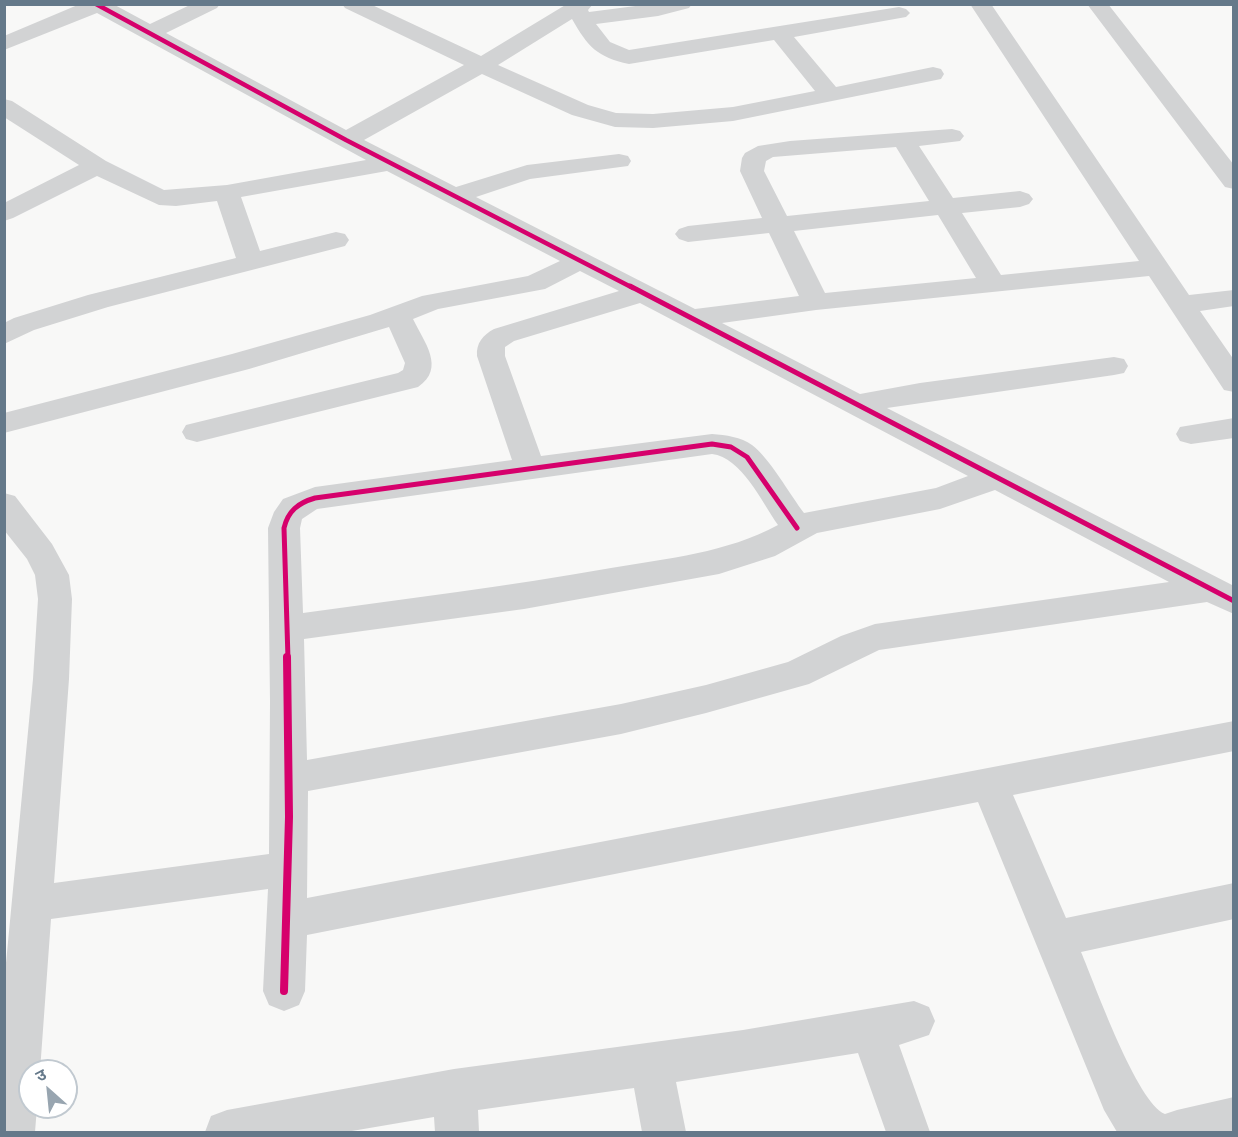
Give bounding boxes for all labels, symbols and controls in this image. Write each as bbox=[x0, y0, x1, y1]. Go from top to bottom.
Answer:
north arrow bbox=[18, 1059, 78, 1119]
text: उ bbox=[32, 1064, 49, 1086]

